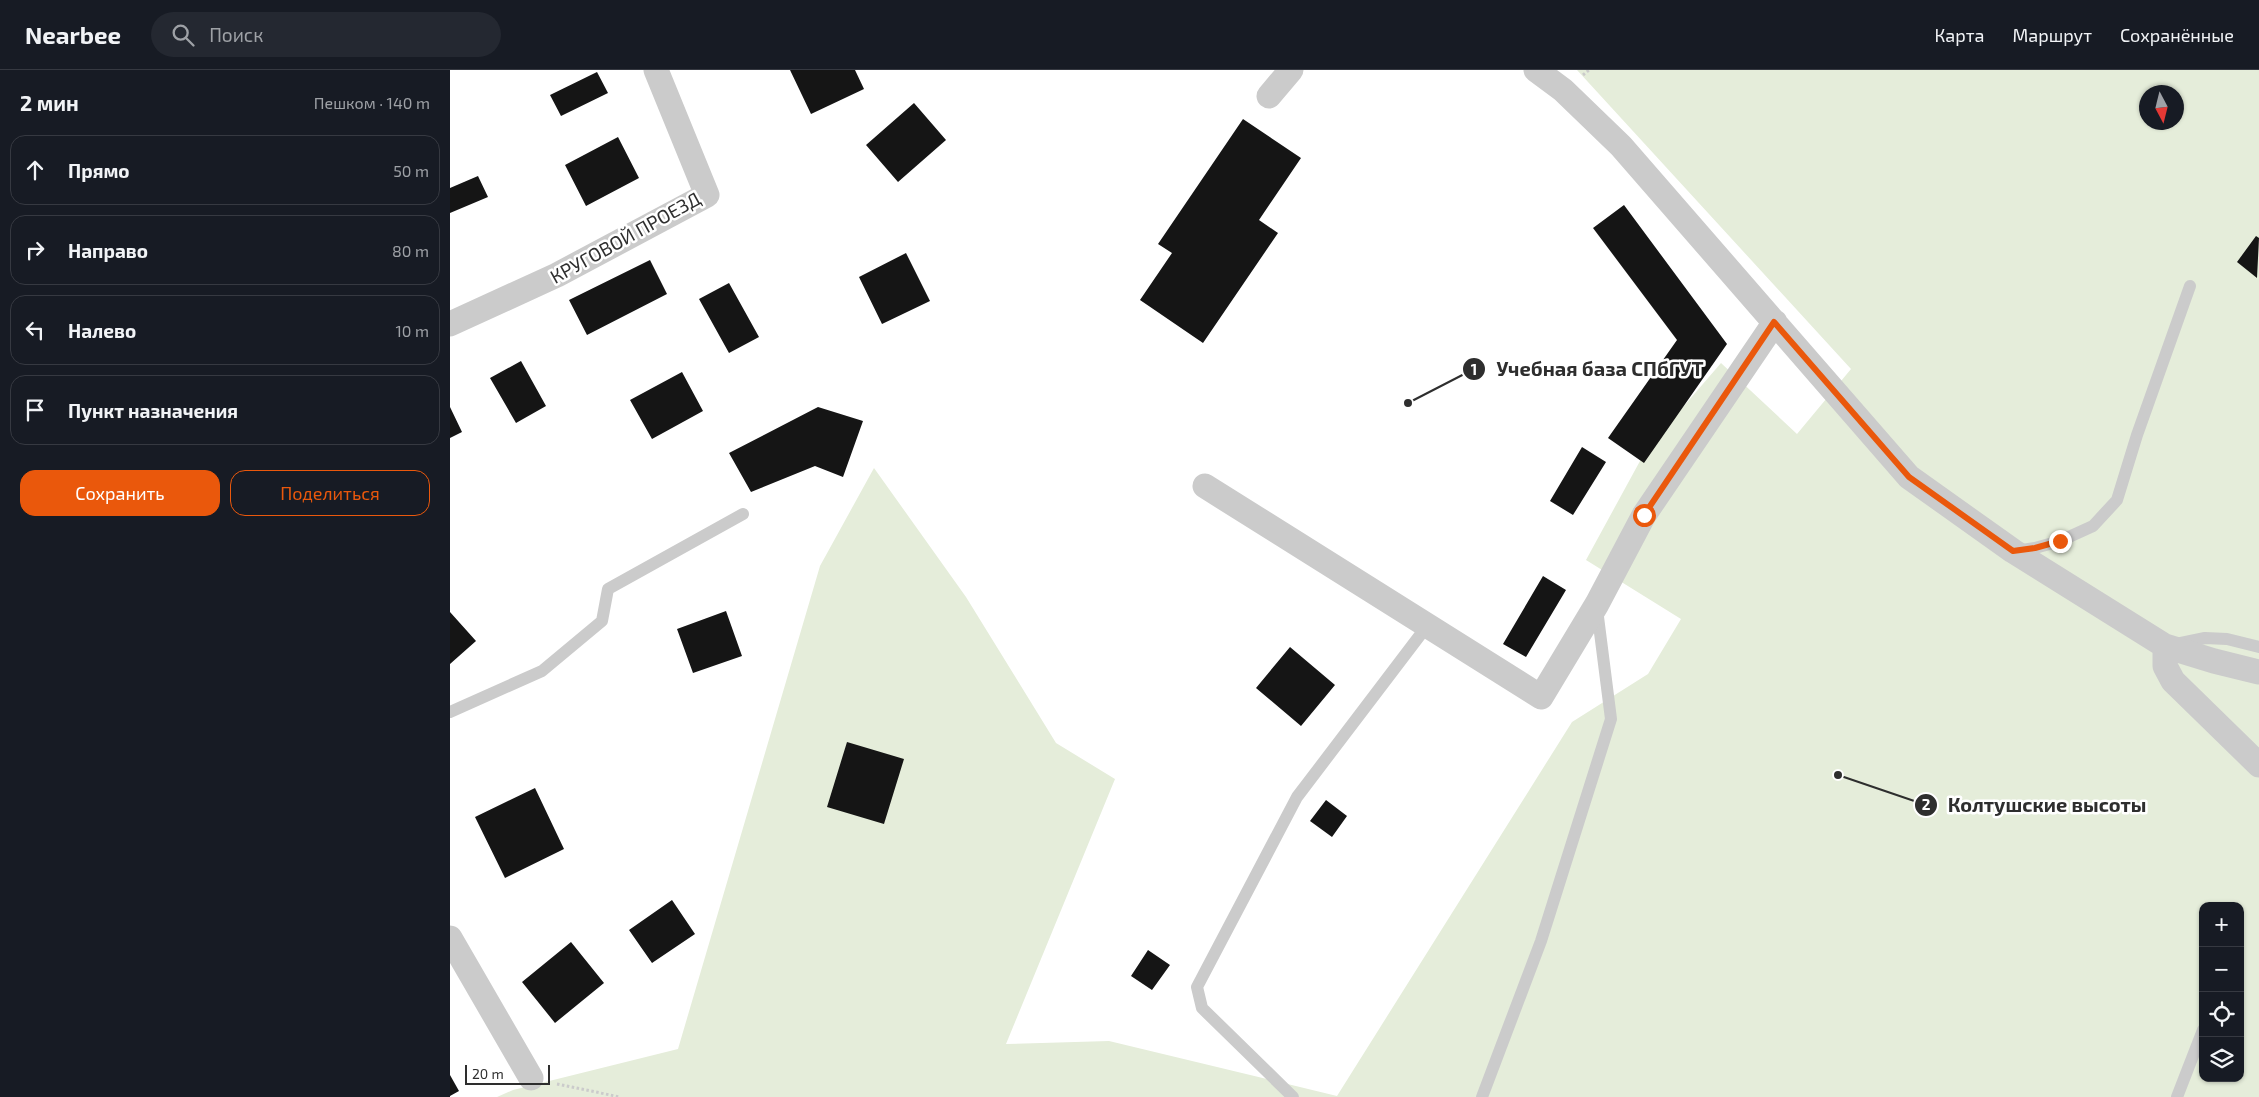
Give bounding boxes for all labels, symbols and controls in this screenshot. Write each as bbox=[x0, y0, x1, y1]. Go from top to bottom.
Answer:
search box bbox=[151, 12, 501, 57]
text: Nearbee bbox=[25, 20, 121, 49]
icon: search bbox=[169, 21, 197, 49]
text: Поиск bbox=[209, 23, 263, 46]
text: Карта bbox=[1934, 24, 1984, 46]
text: Маршрут bbox=[2012, 24, 2092, 46]
text: Сохранённые bbox=[2120, 24, 2234, 46]
north arrow bbox=[2139, 85, 2184, 130]
text: 2 мин bbox=[20, 90, 79, 115]
text: Пешком · 140 m bbox=[314, 93, 430, 112]
icon: ahead bbox=[21, 156, 49, 184]
text: Прямо bbox=[68, 159, 130, 182]
text: 50 m bbox=[393, 161, 429, 180]
street label: КРУГОВОЙ ПРОЕЗД bbox=[546, 186, 704, 288]
icon: right bbox=[21, 236, 49, 264]
text: Направо bbox=[68, 239, 148, 262]
text: 80 m bbox=[392, 241, 429, 260]
icon: left bbox=[21, 316, 49, 344]
text: Налево bbox=[68, 319, 136, 342]
text: 10 m bbox=[395, 321, 429, 340]
callout: Учебная база СПбГУТ bbox=[1461, 352, 1713, 387]
text: Учебная база СПбГУТ bbox=[1497, 356, 1704, 380]
text: 1 bbox=[1471, 360, 1477, 378]
icon: arrive bbox=[21, 396, 49, 424]
text: Пункт назначения bbox=[68, 399, 238, 422]
button: Сохранить bbox=[20, 470, 220, 516]
button: Поделиться bbox=[230, 470, 430, 516]
route start bbox=[1633, 504, 1656, 527]
route end bbox=[2049, 530, 2072, 553]
callout: Колтушские высоты bbox=[1913, 787, 2157, 822]
text: Колтушские высоты bbox=[1948, 792, 2146, 816]
text: 2 bbox=[1922, 795, 1931, 813]
map controls bbox=[2199, 902, 2244, 1082]
button: + bbox=[2199, 902, 2244, 947]
button: − bbox=[2199, 947, 2244, 992]
button: locate bbox=[2199, 992, 2244, 1037]
button: layers bbox=[2199, 1037, 2244, 1082]
scale bar bbox=[465, 1062, 550, 1085]
text: 20 m bbox=[472, 1065, 504, 1082]

